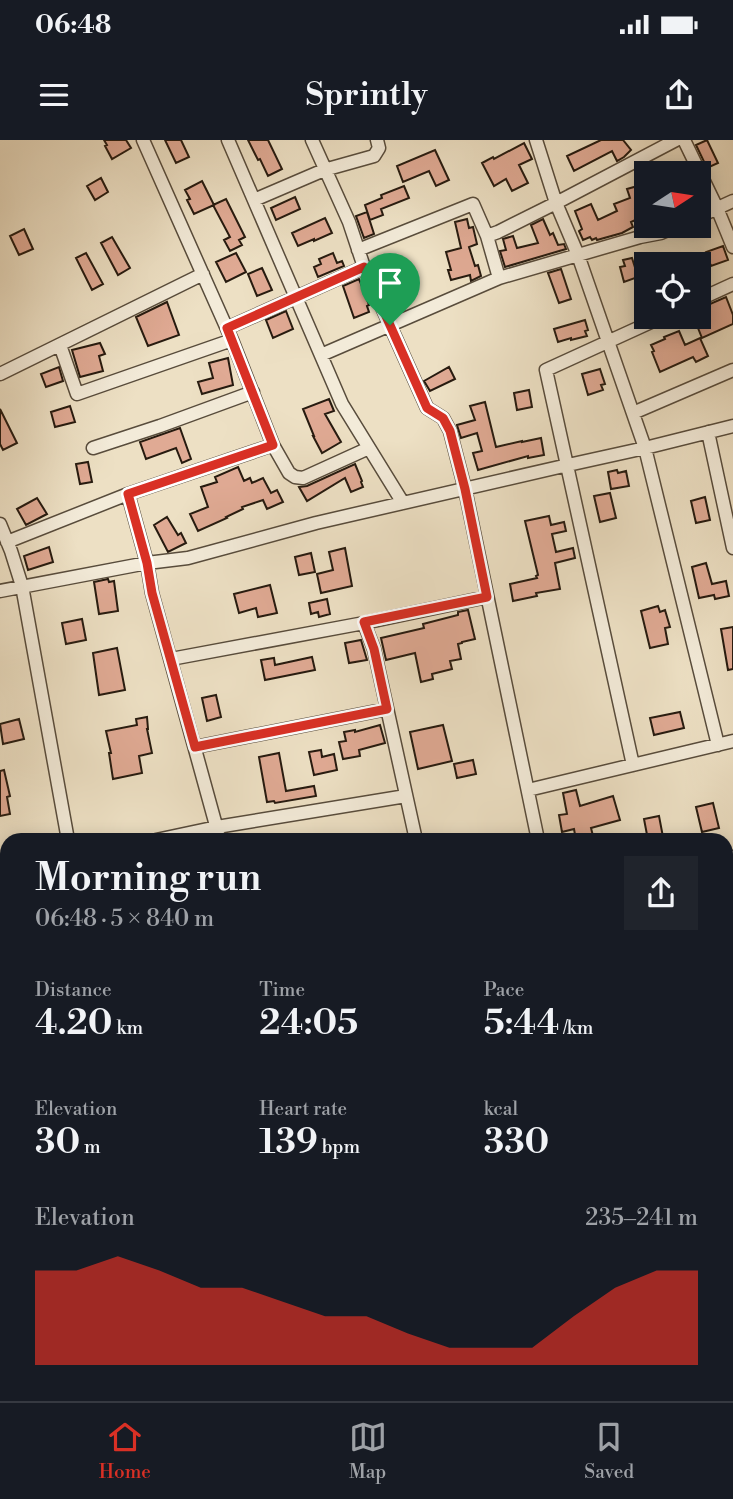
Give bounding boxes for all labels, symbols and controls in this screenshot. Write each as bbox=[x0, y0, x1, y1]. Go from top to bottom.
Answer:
text: 06:48 bbox=[35, 9, 111, 41]
text: Sprintly bbox=[306, 75, 427, 115]
icon: menu bbox=[35, 76, 73, 114]
icon: share bbox=[660, 76, 698, 114]
north arrow bbox=[634, 161, 710, 238]
map controls bbox=[634, 161, 711, 329]
button: locate bbox=[634, 252, 711, 329]
pin bbox=[360, 253, 420, 325]
icon: arrive bbox=[371, 264, 409, 302]
text: Morning run bbox=[35, 855, 261, 902]
button: share bbox=[624, 856, 698, 930]
text: 06:48 · 5 × 840 m bbox=[35, 905, 214, 933]
text: Distance bbox=[35, 978, 112, 1002]
text: Time bbox=[259, 978, 305, 1002]
text: Pace bbox=[484, 978, 524, 1002]
text: 4.20 bbox=[35, 1002, 113, 1045]
text: 24:05 bbox=[259, 1002, 358, 1045]
text: 5:44 bbox=[484, 1002, 559, 1045]
text: km bbox=[113, 1016, 143, 1040]
text: /km bbox=[559, 1016, 593, 1040]
text: Elevation bbox=[35, 1097, 117, 1121]
text: Heart rate bbox=[259, 1097, 347, 1121]
text: kcal bbox=[484, 1097, 518, 1121]
text: 30 bbox=[35, 1121, 80, 1164]
text: 139 bbox=[259, 1121, 318, 1164]
text: 330 bbox=[484, 1121, 549, 1164]
text: m bbox=[80, 1135, 101, 1159]
text: bpm bbox=[318, 1135, 360, 1159]
text: Elevation bbox=[35, 1204, 135, 1232]
text: 235–241 m bbox=[585, 1204, 698, 1232]
tab: Home bbox=[99, 1418, 151, 1484]
tab: Map bbox=[349, 1418, 387, 1484]
tab: Saved bbox=[584, 1418, 634, 1484]

